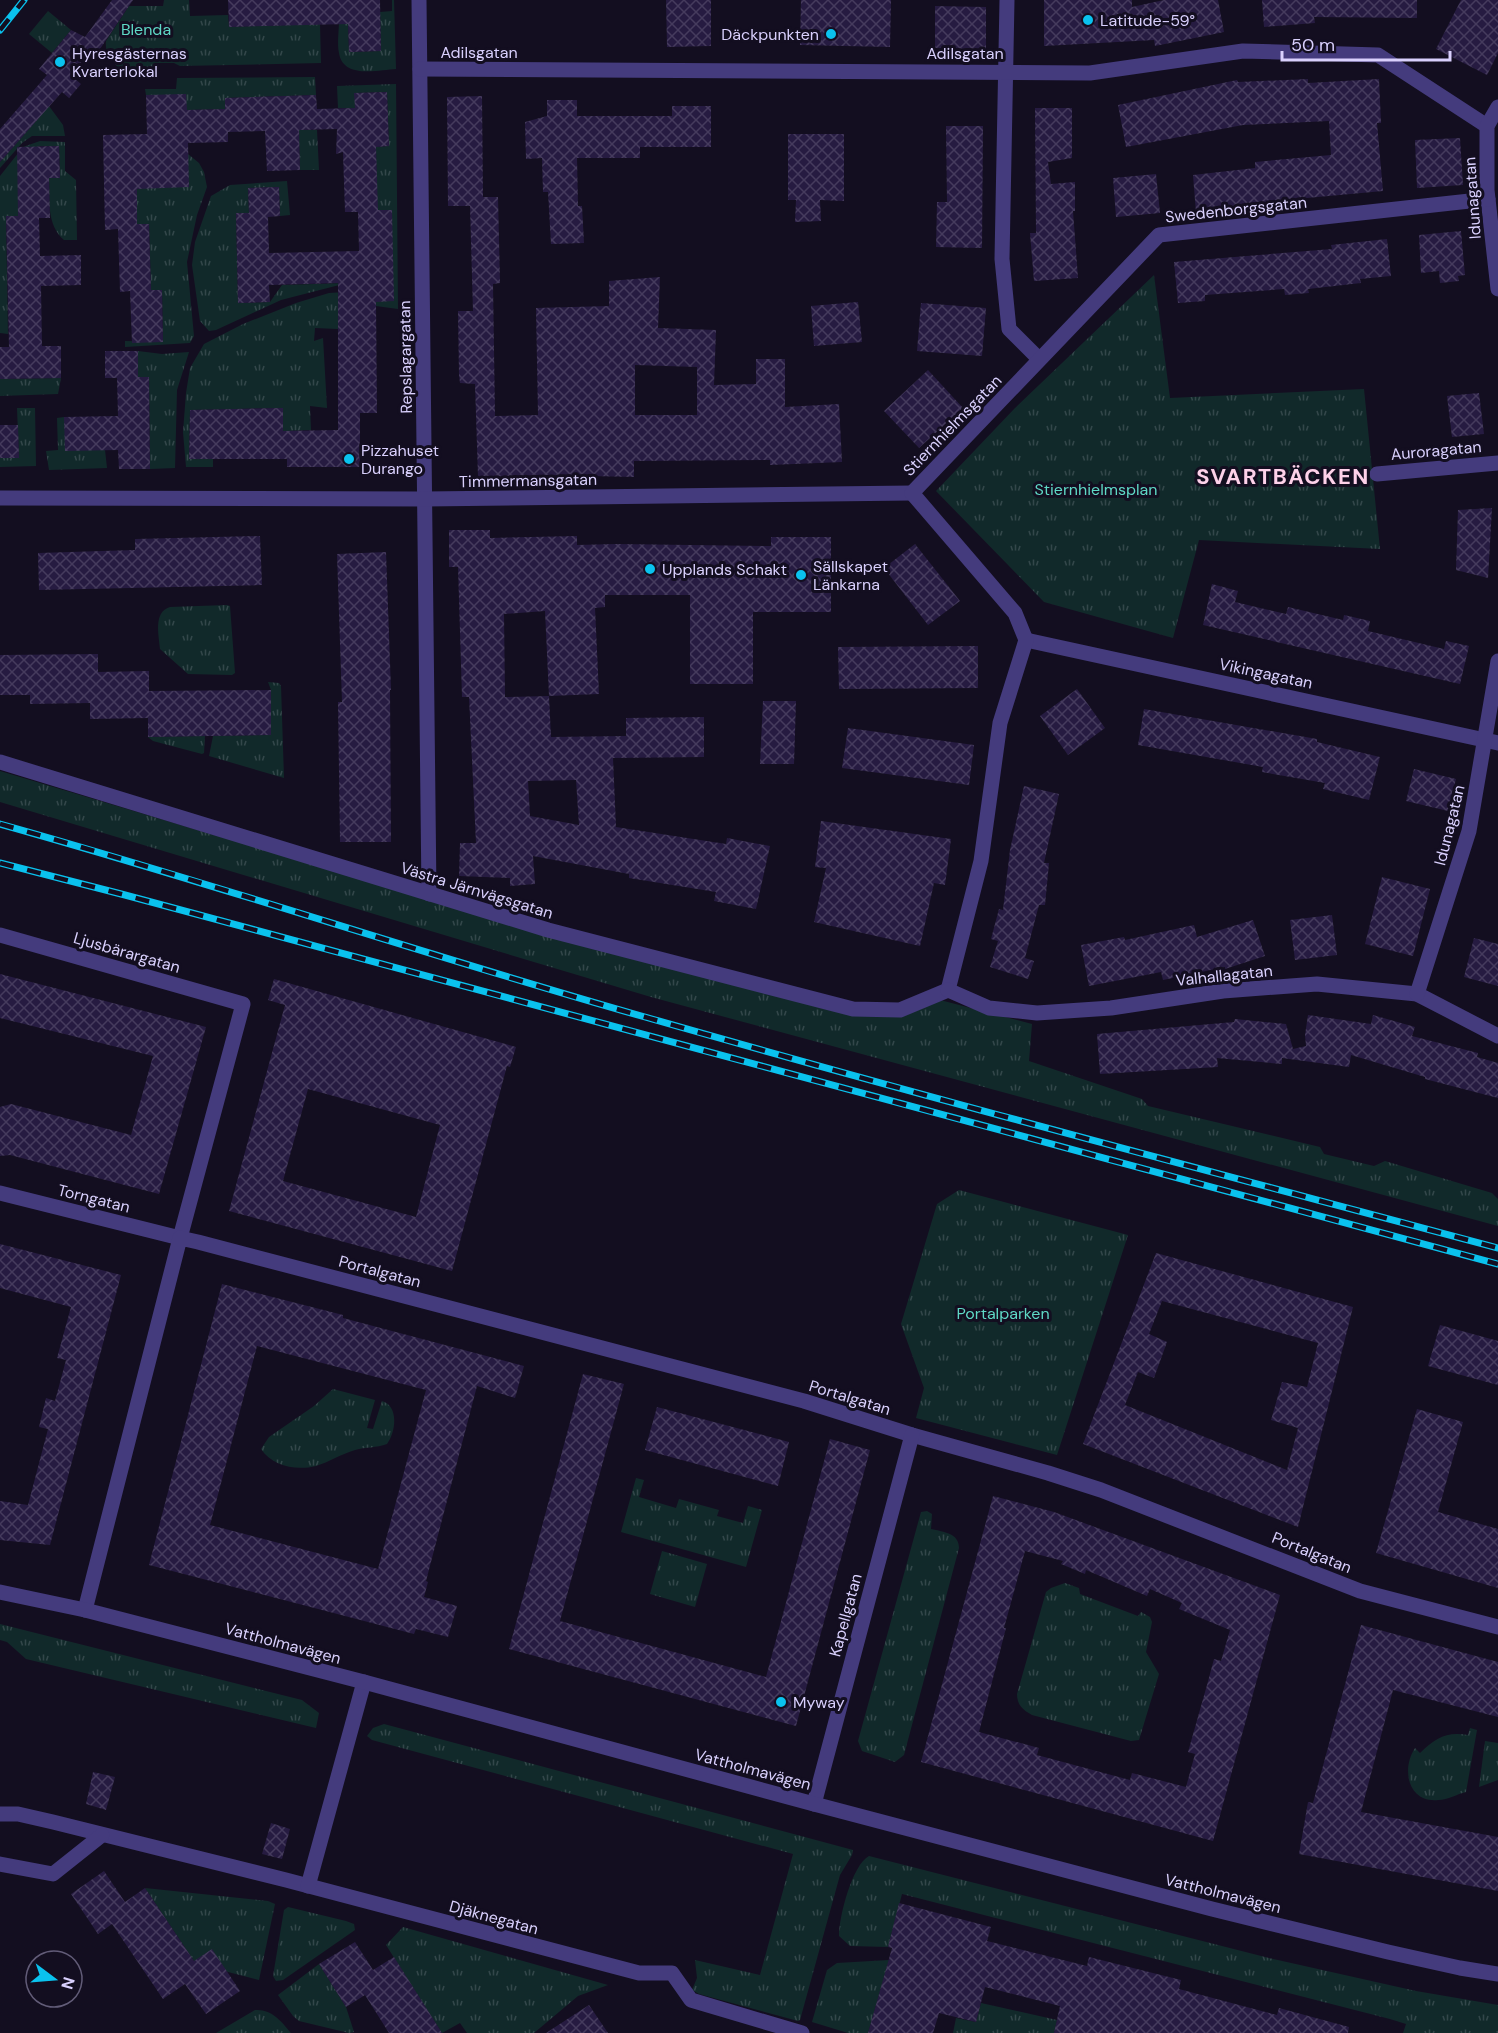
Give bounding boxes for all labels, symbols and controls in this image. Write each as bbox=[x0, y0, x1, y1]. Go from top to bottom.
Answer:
place label: Latitude-59° bbox=[1100, 10, 1195, 31]
marker: Latitude-59° bbox=[1081, 13, 1095, 27]
park label: Blenda bbox=[121, 19, 171, 40]
place label: Däckpunkten bbox=[721, 24, 819, 45]
scale bar bbox=[1282, 24, 1450, 62]
marker: Däckpunkten bbox=[824, 27, 838, 41]
text: 50 m bbox=[1291, 33, 1335, 57]
street label: Adilsgatan bbox=[440, 42, 518, 63]
place label: Hyresgästernas Kvarterlokal bbox=[72, 43, 187, 82]
street label: Adilsgatan bbox=[926, 43, 1004, 64]
marker: Hyresgästernas Kvarterlokal bbox=[53, 55, 67, 69]
street label: Idunagatan bbox=[1459, 156, 1486, 240]
street label: Swedenborgsgatan bbox=[1164, 192, 1308, 227]
street label: Repslagargatan bbox=[394, 300, 417, 414]
street label: Stiernhielmsgatan bbox=[899, 370, 1006, 481]
street label: Auroragatan bbox=[1390, 436, 1482, 465]
place label: Pizzahuset Durango bbox=[361, 440, 439, 479]
marker: Pizzahuset Durango bbox=[342, 452, 356, 466]
district label: SVARTBÄCKEN bbox=[1196, 462, 1370, 491]
street label: Timmermansgatan bbox=[459, 469, 597, 492]
park label: Stiernhielmsplan bbox=[1034, 479, 1158, 500]
place label: Sällskapet Länkarna bbox=[813, 556, 888, 595]
place label: Upplands Schakt bbox=[662, 559, 787, 580]
marker: Upplands Schakt bbox=[643, 562, 657, 576]
marker: Sällskapet Länkarna bbox=[794, 568, 808, 582]
street label: Vikingagatan bbox=[1217, 653, 1314, 694]
street label: Idunagatan bbox=[1429, 783, 1470, 868]
street label: Västra Järnvägsgatan bbox=[398, 857, 556, 924]
street label: Ljusbärargatan bbox=[71, 927, 183, 978]
street label: Valhallagatan bbox=[1175, 960, 1274, 991]
street label: Torngatan bbox=[56, 1179, 132, 1218]
street label: Portalgatan bbox=[336, 1250, 423, 1293]
park label: Portalparken bbox=[956, 1303, 1050, 1324]
street label: Portalgatan bbox=[806, 1375, 893, 1420]
street label: Portalgatan bbox=[1269, 1527, 1355, 1578]
street label: Kapellgatan bbox=[824, 1571, 867, 1659]
street label: Vattholmavägen bbox=[222, 1618, 343, 1669]
place label: Myway bbox=[793, 1692, 845, 1713]
marker: Myway bbox=[774, 1695, 788, 1709]
street label: Vattholmavägen bbox=[692, 1744, 813, 1795]
street label: Vattholmavägen bbox=[1162, 1869, 1283, 1918]
street label: Djäknegatan bbox=[447, 1896, 541, 1939]
north arrow bbox=[24, 1949, 84, 2009]
text: N bbox=[56, 1974, 80, 1992]

